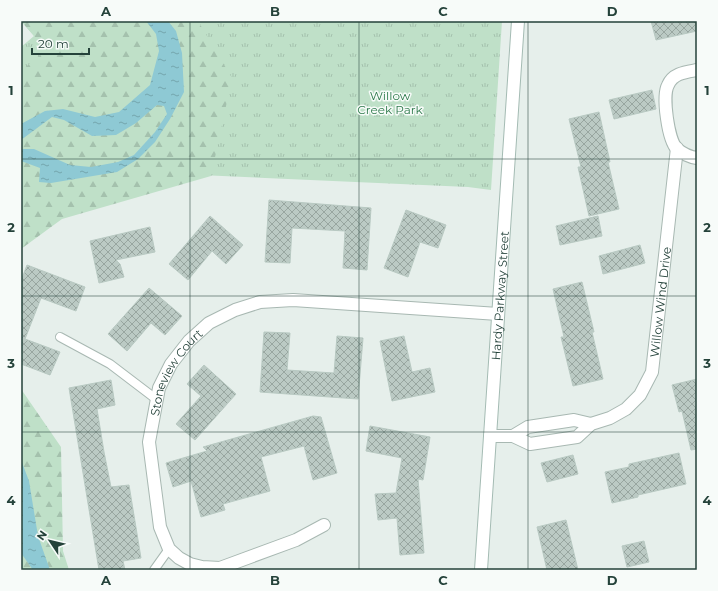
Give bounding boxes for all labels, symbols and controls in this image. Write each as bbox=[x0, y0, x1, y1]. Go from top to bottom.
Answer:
text: A bbox=[100, 3, 112, 19]
text: B bbox=[270, 3, 280, 19]
text: C bbox=[438, 3, 448, 19]
text: D bbox=[607, 3, 618, 19]
scale bar bbox=[32, 30, 89, 56]
text: 20 m bbox=[38, 36, 69, 51]
text: 1 bbox=[8, 82, 14, 98]
text: 1 bbox=[704, 82, 710, 98]
park label: Willow Creek Park bbox=[357, 88, 424, 117]
text: 2 bbox=[7, 219, 15, 235]
text: 2 bbox=[703, 219, 711, 235]
street label: Hardy Parkway Street bbox=[488, 230, 511, 361]
street label: Willow Wind Drive bbox=[646, 246, 673, 358]
street label: Stoneview Court bbox=[147, 325, 205, 417]
text: 3 bbox=[6, 355, 15, 371]
text: 3 bbox=[702, 355, 711, 371]
text: 4 bbox=[7, 492, 16, 508]
text: 4 bbox=[703, 492, 712, 508]
north arrow bbox=[30, 521, 70, 561]
text: N bbox=[34, 528, 50, 543]
text: A bbox=[100, 572, 112, 588]
text: B bbox=[270, 572, 280, 588]
text: C bbox=[438, 572, 448, 588]
text: D bbox=[607, 572, 618, 588]

